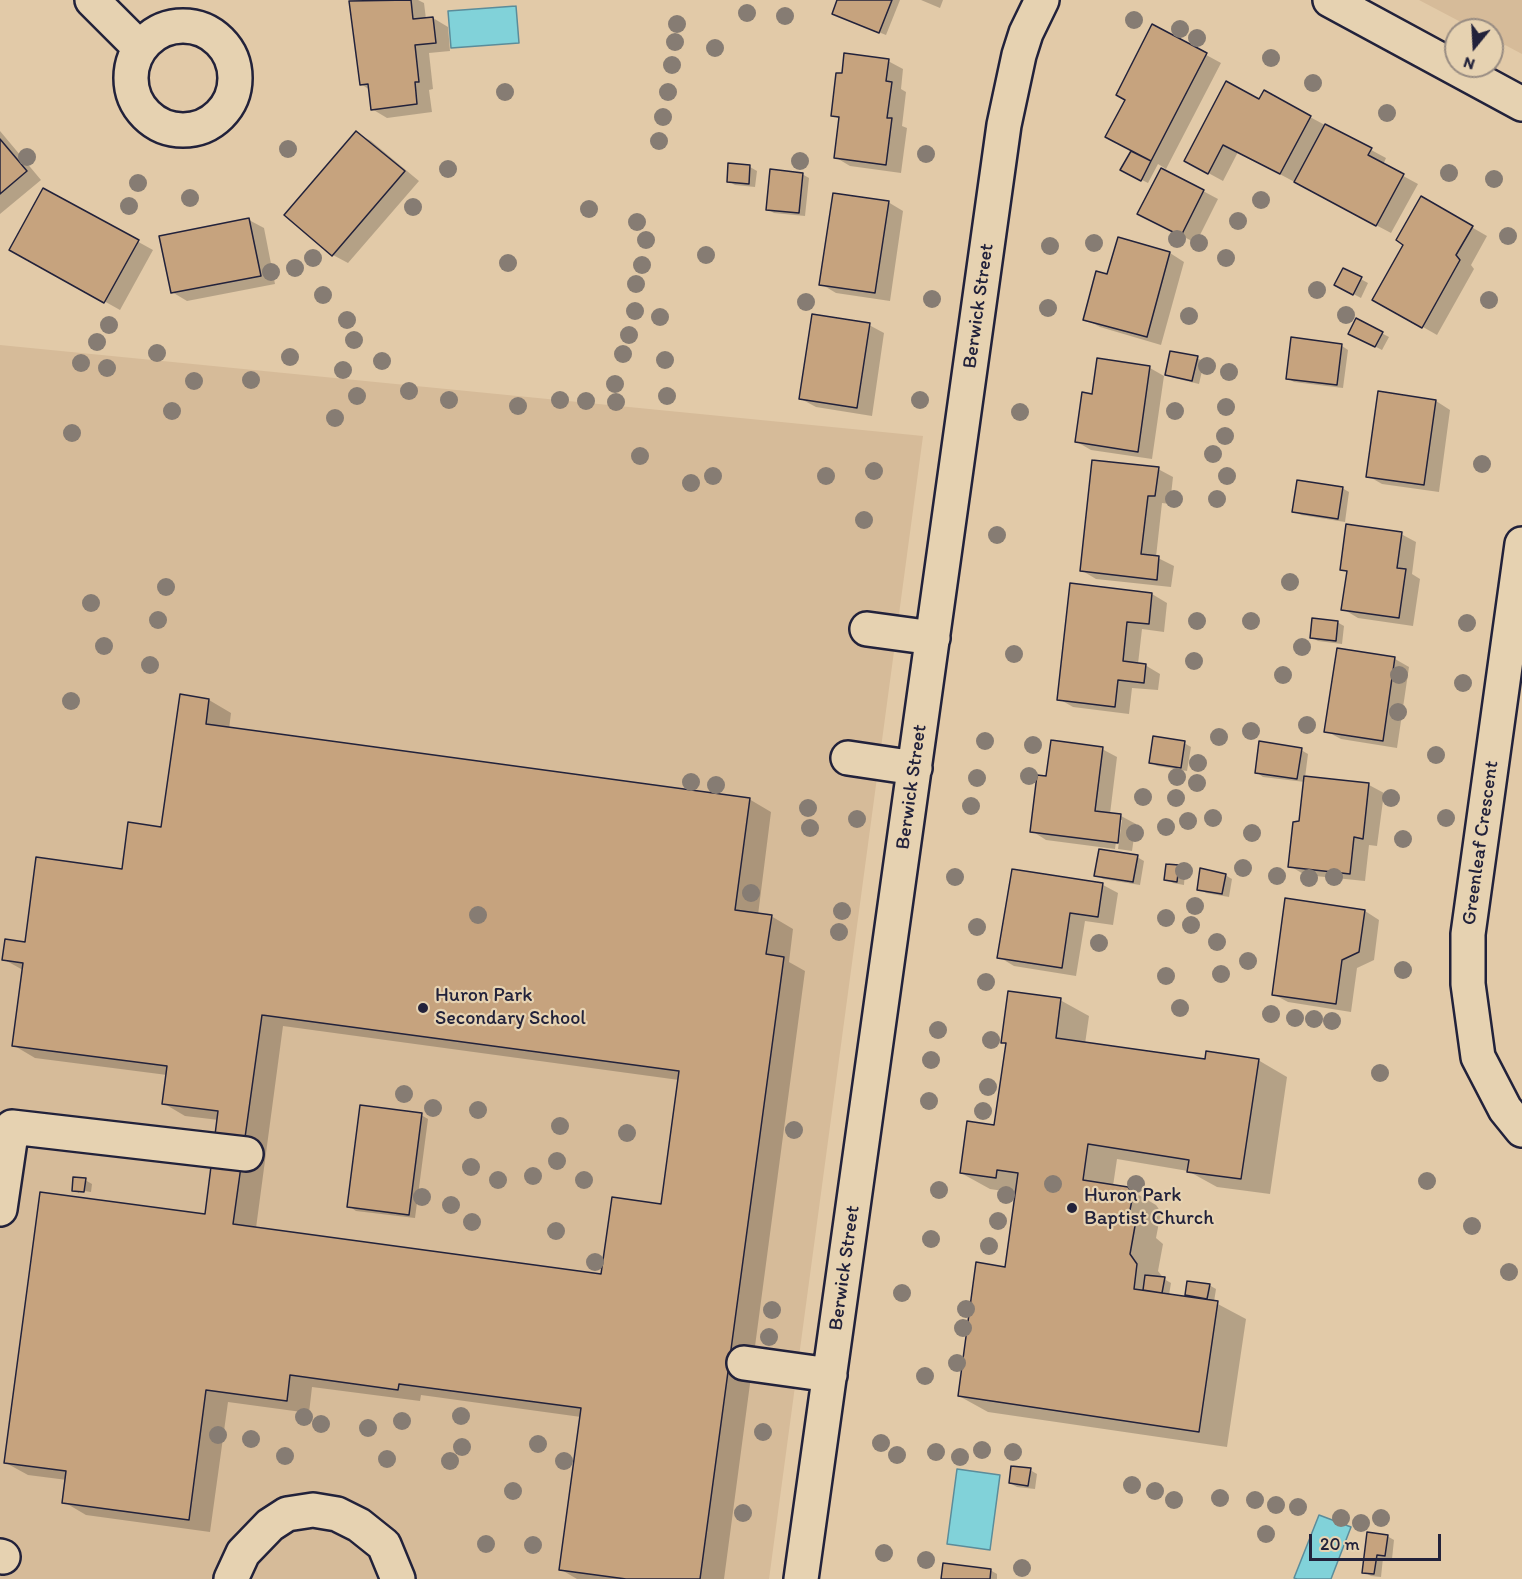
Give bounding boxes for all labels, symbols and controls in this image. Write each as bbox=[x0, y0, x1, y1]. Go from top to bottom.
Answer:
north arrow bbox=[1444, 18, 1504, 78]
text: N bbox=[1461, 53, 1477, 74]
street label: Berwick Street bbox=[958, 242, 1000, 370]
street label: Berwick Street bbox=[891, 723, 933, 851]
street label: Greenleaf Crescent bbox=[1458, 759, 1504, 927]
place label: Huron Park Secondary School bbox=[435, 984, 586, 1031]
marker: Huron Park Secondary School bbox=[416, 1001, 430, 1015]
place label: Huron Park Baptist Church bbox=[1084, 1184, 1214, 1231]
marker: Huron Park Baptist Church bbox=[1065, 1201, 1079, 1215]
street label: Berwick Street bbox=[824, 1204, 866, 1332]
scale bar bbox=[1312, 1522, 1444, 1560]
text: 20 m bbox=[1320, 1533, 1360, 1555]

